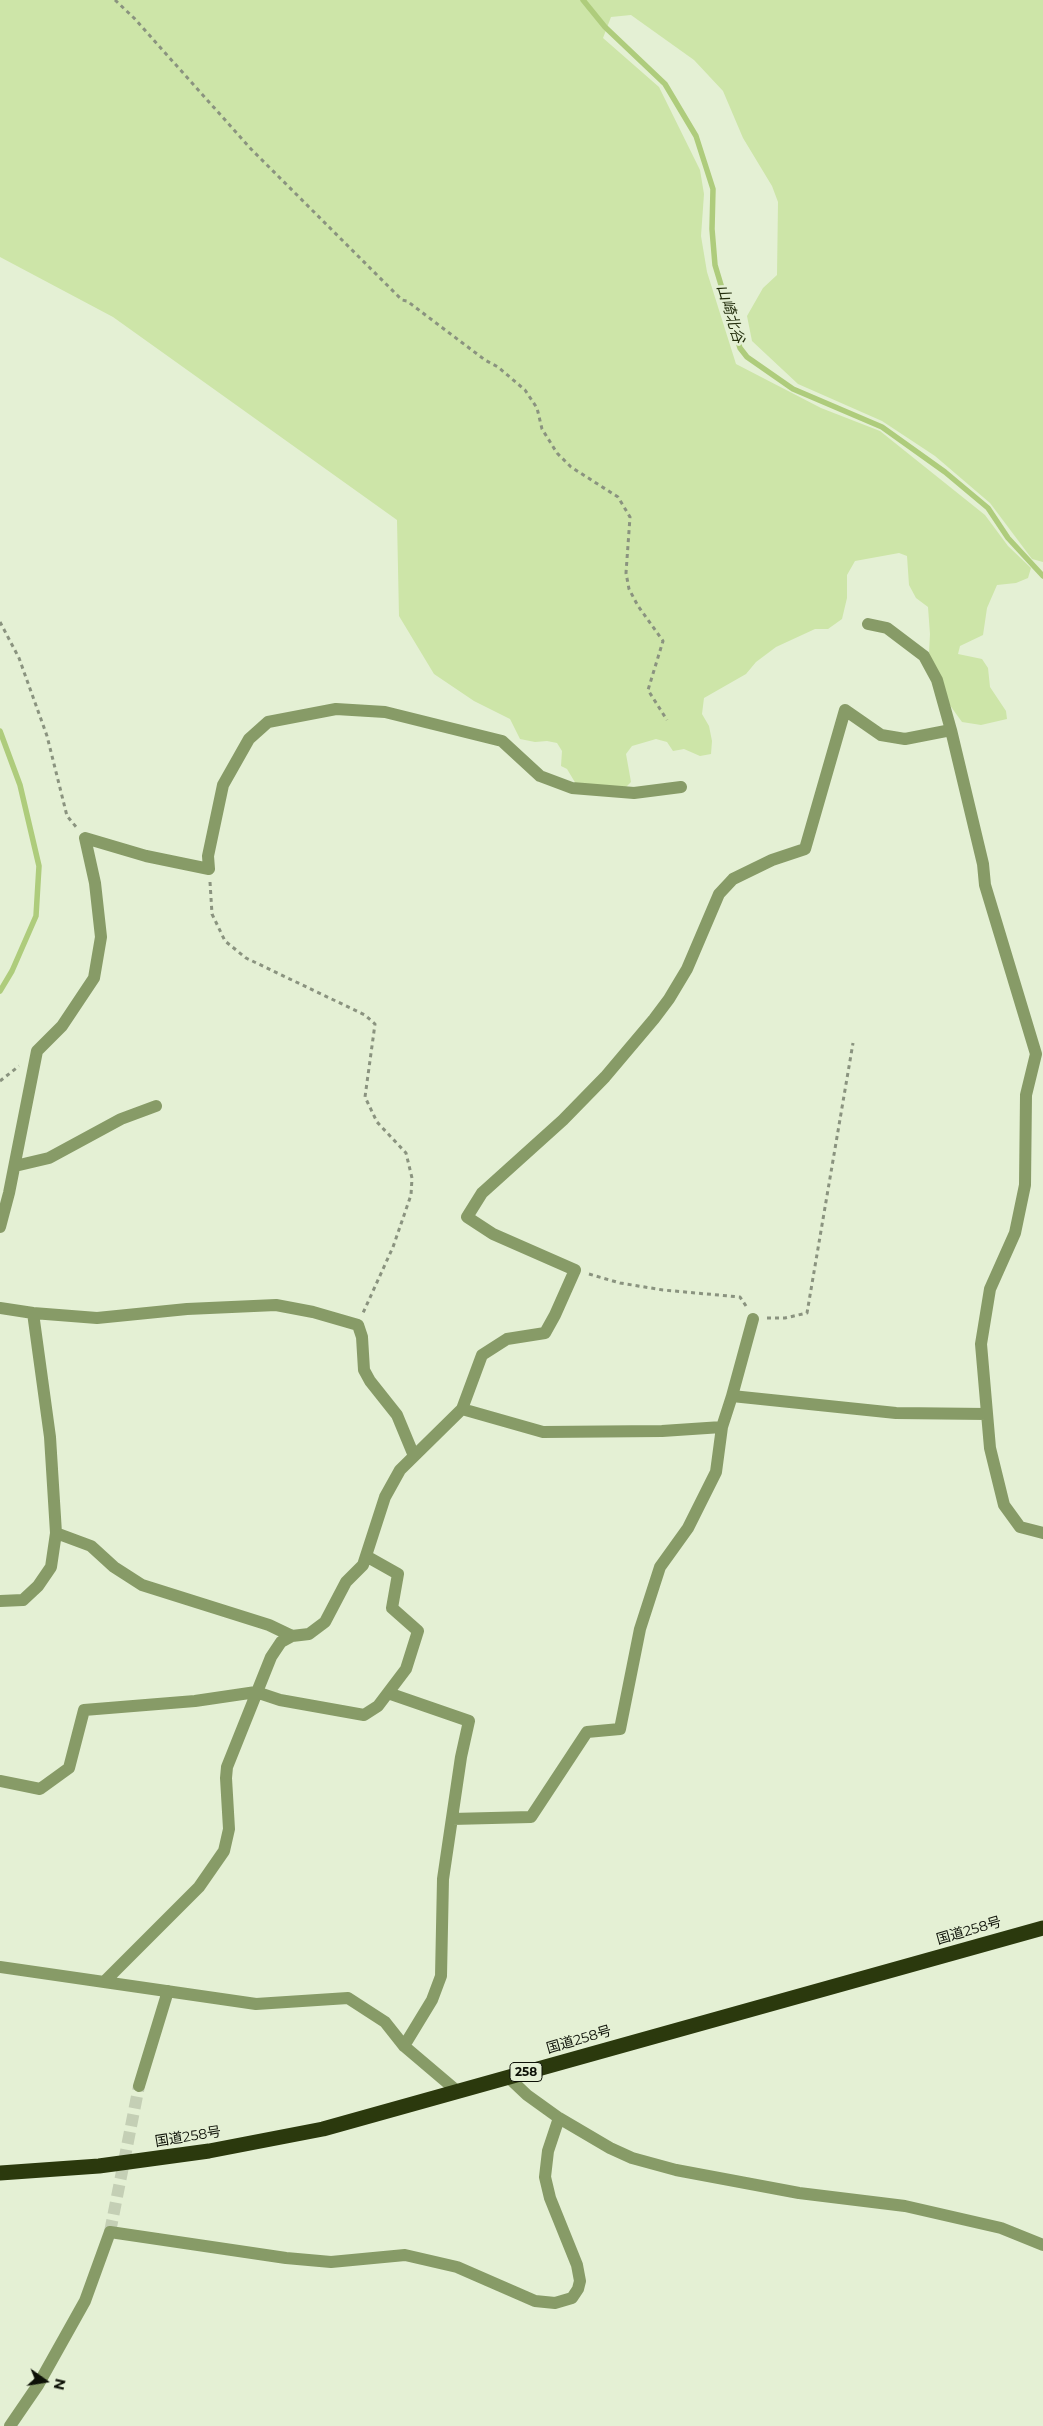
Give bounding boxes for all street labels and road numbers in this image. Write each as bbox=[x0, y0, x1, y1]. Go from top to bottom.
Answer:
street label: 国道258号 bbox=[935, 1914, 1003, 1948]
street label: 国道258号 bbox=[545, 2023, 613, 2057]
road number: 258 bbox=[510, 2062, 542, 2082]
street label: 国道258号 bbox=[154, 2123, 222, 2151]

